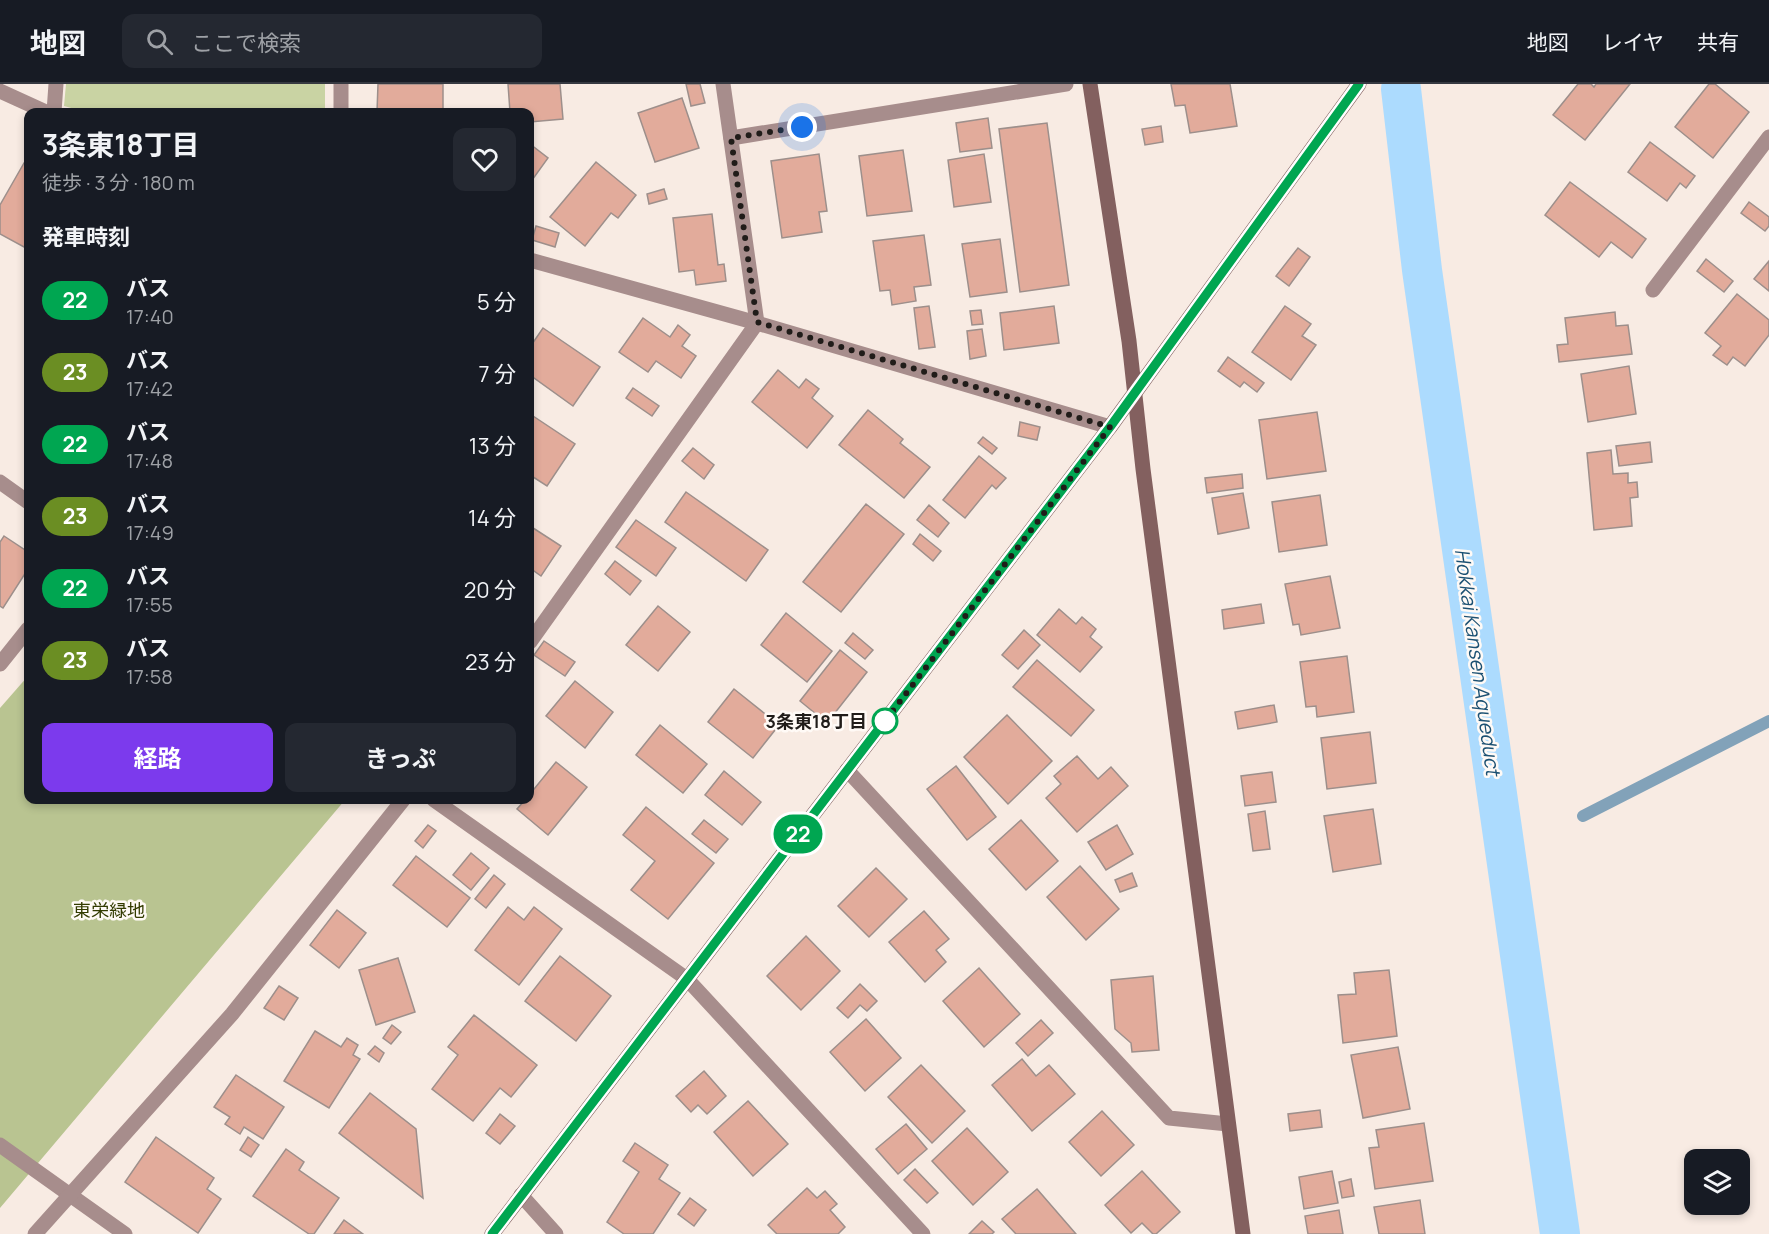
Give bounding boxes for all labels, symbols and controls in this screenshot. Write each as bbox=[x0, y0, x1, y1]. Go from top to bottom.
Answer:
search box bbox=[122, 14, 542, 68]
text: 地図 bbox=[30, 23, 86, 61]
icon: search bbox=[143, 25, 176, 58]
text: ここで検索 bbox=[191, 28, 301, 58]
text: 地図 bbox=[1527, 28, 1569, 56]
text: レイヤ bbox=[1602, 28, 1664, 56]
text: 共有 bbox=[1697, 28, 1739, 56]
your location bbox=[787, 112, 817, 142]
text: 3条東18丁目 bbox=[42, 125, 200, 163]
button: heart bbox=[453, 128, 516, 191]
text: 徒歩 · 3 分 · 180 m bbox=[42, 169, 195, 196]
text: 発車時刻 bbox=[42, 222, 130, 252]
text: バス bbox=[126, 273, 170, 303]
text: 22 bbox=[62, 286, 88, 314]
text: 5 分 bbox=[477, 287, 516, 317]
text: 17:40 bbox=[126, 303, 174, 330]
text: バス bbox=[126, 345, 170, 375]
text: 23 bbox=[63, 358, 87, 386]
text: 7 分 bbox=[479, 359, 516, 389]
text: 17:42 bbox=[126, 375, 173, 402]
text: バス bbox=[126, 417, 170, 447]
text: 22 bbox=[62, 430, 88, 458]
text: 13 分 bbox=[469, 431, 516, 461]
text: 17:48 bbox=[126, 447, 173, 474]
text: バス bbox=[126, 489, 170, 519]
text: 23 bbox=[63, 502, 87, 530]
text: 14 分 bbox=[468, 503, 516, 533]
text: 17:49 bbox=[126, 519, 174, 546]
water label: Hokkai Kansen Aqueduct bbox=[1449, 547, 1508, 779]
text: バス bbox=[126, 561, 170, 591]
text: 22 bbox=[62, 574, 88, 602]
text: 20 分 bbox=[464, 575, 516, 605]
text: 17:55 bbox=[126, 591, 173, 618]
text: バス bbox=[126, 633, 170, 663]
text: 23 bbox=[63, 646, 87, 674]
text: 23 分 bbox=[465, 647, 516, 677]
text: 17:58 bbox=[126, 663, 173, 690]
marker: 3条東18丁目 bbox=[872, 708, 898, 734]
place label: 3条東18丁目 bbox=[766, 709, 867, 733]
button: 経路 bbox=[42, 723, 273, 792]
button: きっぷ bbox=[285, 723, 516, 792]
line badge: 22 bbox=[771, 814, 825, 854]
text: 22 bbox=[785, 820, 811, 848]
park label: 東栄緑地 bbox=[73, 898, 145, 922]
map controls bbox=[1684, 1149, 1750, 1215]
button: layers bbox=[1684, 1149, 1750, 1215]

